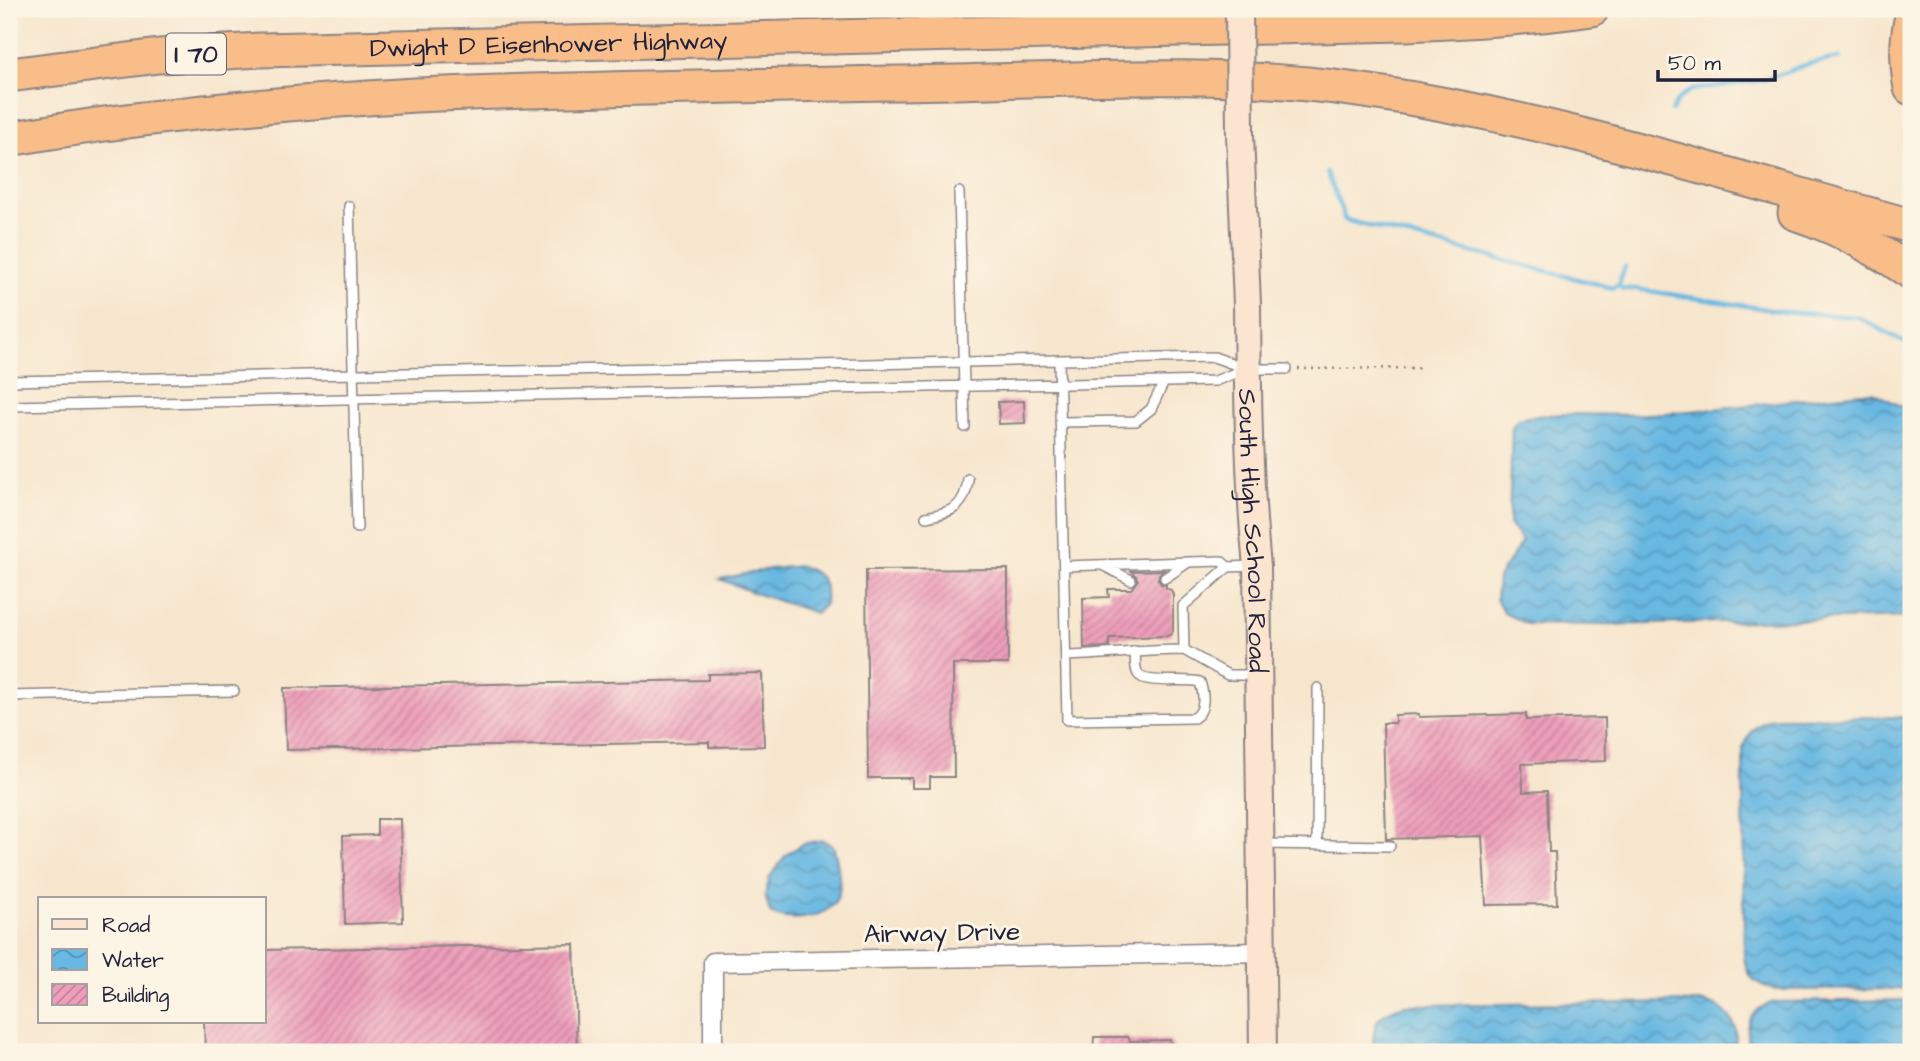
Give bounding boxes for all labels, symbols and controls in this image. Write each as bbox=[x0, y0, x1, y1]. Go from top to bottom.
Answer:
street label: Dwight D Eisenhower Highway bbox=[369, 22, 728, 68]
road number: I 70 bbox=[166, 34, 226, 74]
scale bar bbox=[1658, 38, 1775, 82]
text: 50 m bbox=[1668, 49, 1722, 78]
street label: South High School Road bbox=[1229, 388, 1275, 673]
legend bbox=[38, 897, 266, 1023]
text: Road bbox=[102, 911, 150, 940]
street label: Airway Drive bbox=[863, 914, 1021, 954]
text: Water bbox=[102, 946, 164, 975]
text: Building bbox=[102, 981, 170, 1012]

